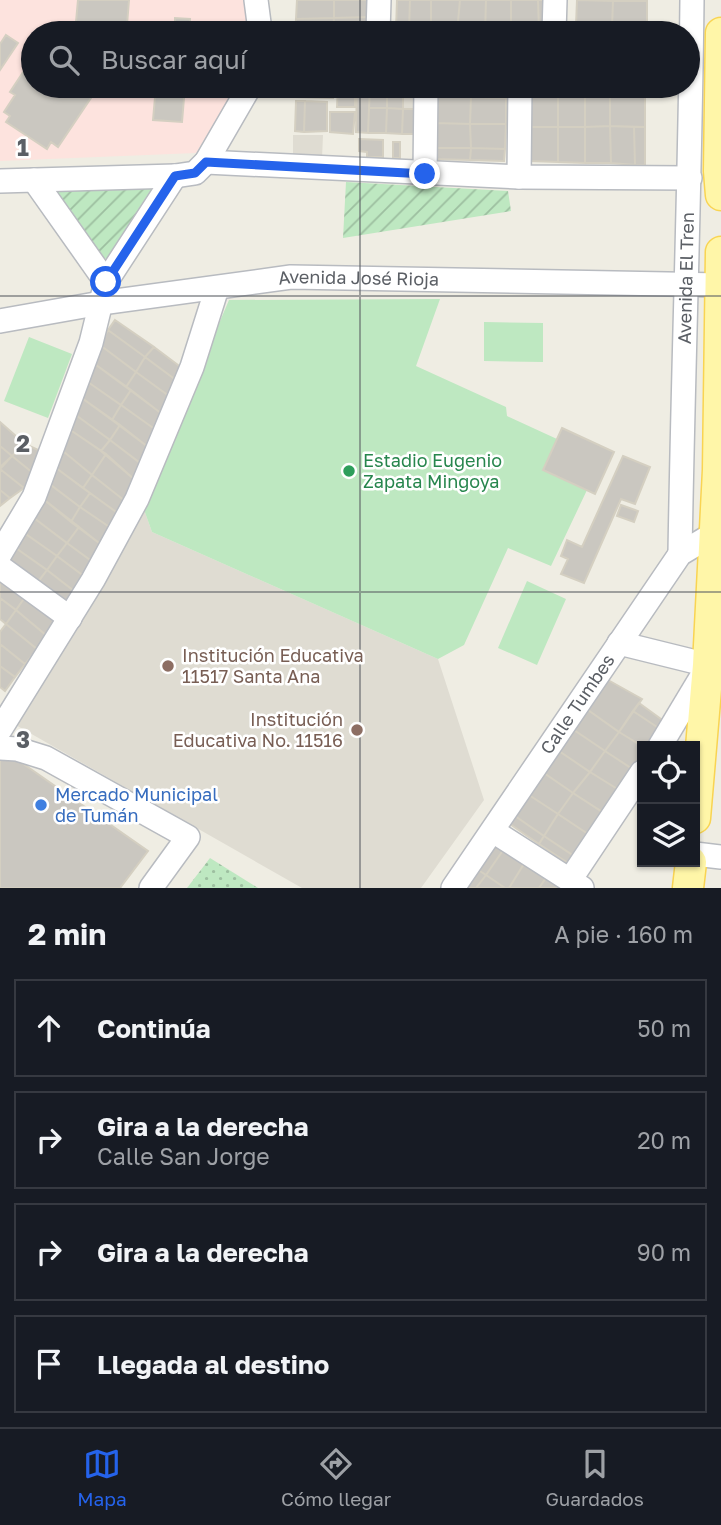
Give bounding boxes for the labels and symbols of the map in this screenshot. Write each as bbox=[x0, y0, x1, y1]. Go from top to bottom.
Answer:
text: 1 bbox=[17, 133, 29, 161]
route end bbox=[409, 158, 440, 189]
street label: Avenida El Tren bbox=[673, 212, 698, 344]
street label: Avenida José Rioja bbox=[277, 265, 439, 290]
route start bbox=[90, 266, 121, 297]
text: 2 bbox=[16, 429, 30, 457]
place label: Estadio Eugenio Zapata Mingoya bbox=[363, 449, 502, 492]
marker: Estadio Eugenio Zapata Mingoya bbox=[341, 463, 357, 479]
place label: Institución Educativa 11517 Santa Ana bbox=[182, 644, 364, 687]
street label: Calle Tumbes bbox=[535, 650, 619, 758]
marker: Institución Educativa 11517 Santa Ana bbox=[160, 658, 176, 674]
place label: Institución Educativa No. 11516 bbox=[173, 708, 343, 751]
marker: Institución Educativa No. 11516 bbox=[349, 722, 365, 738]
text: 3 bbox=[16, 725, 30, 753]
place label: Mercado Municipal de Tumán bbox=[55, 783, 218, 826]
marker: Mercado Municipal de Tumán bbox=[33, 797, 49, 813]

